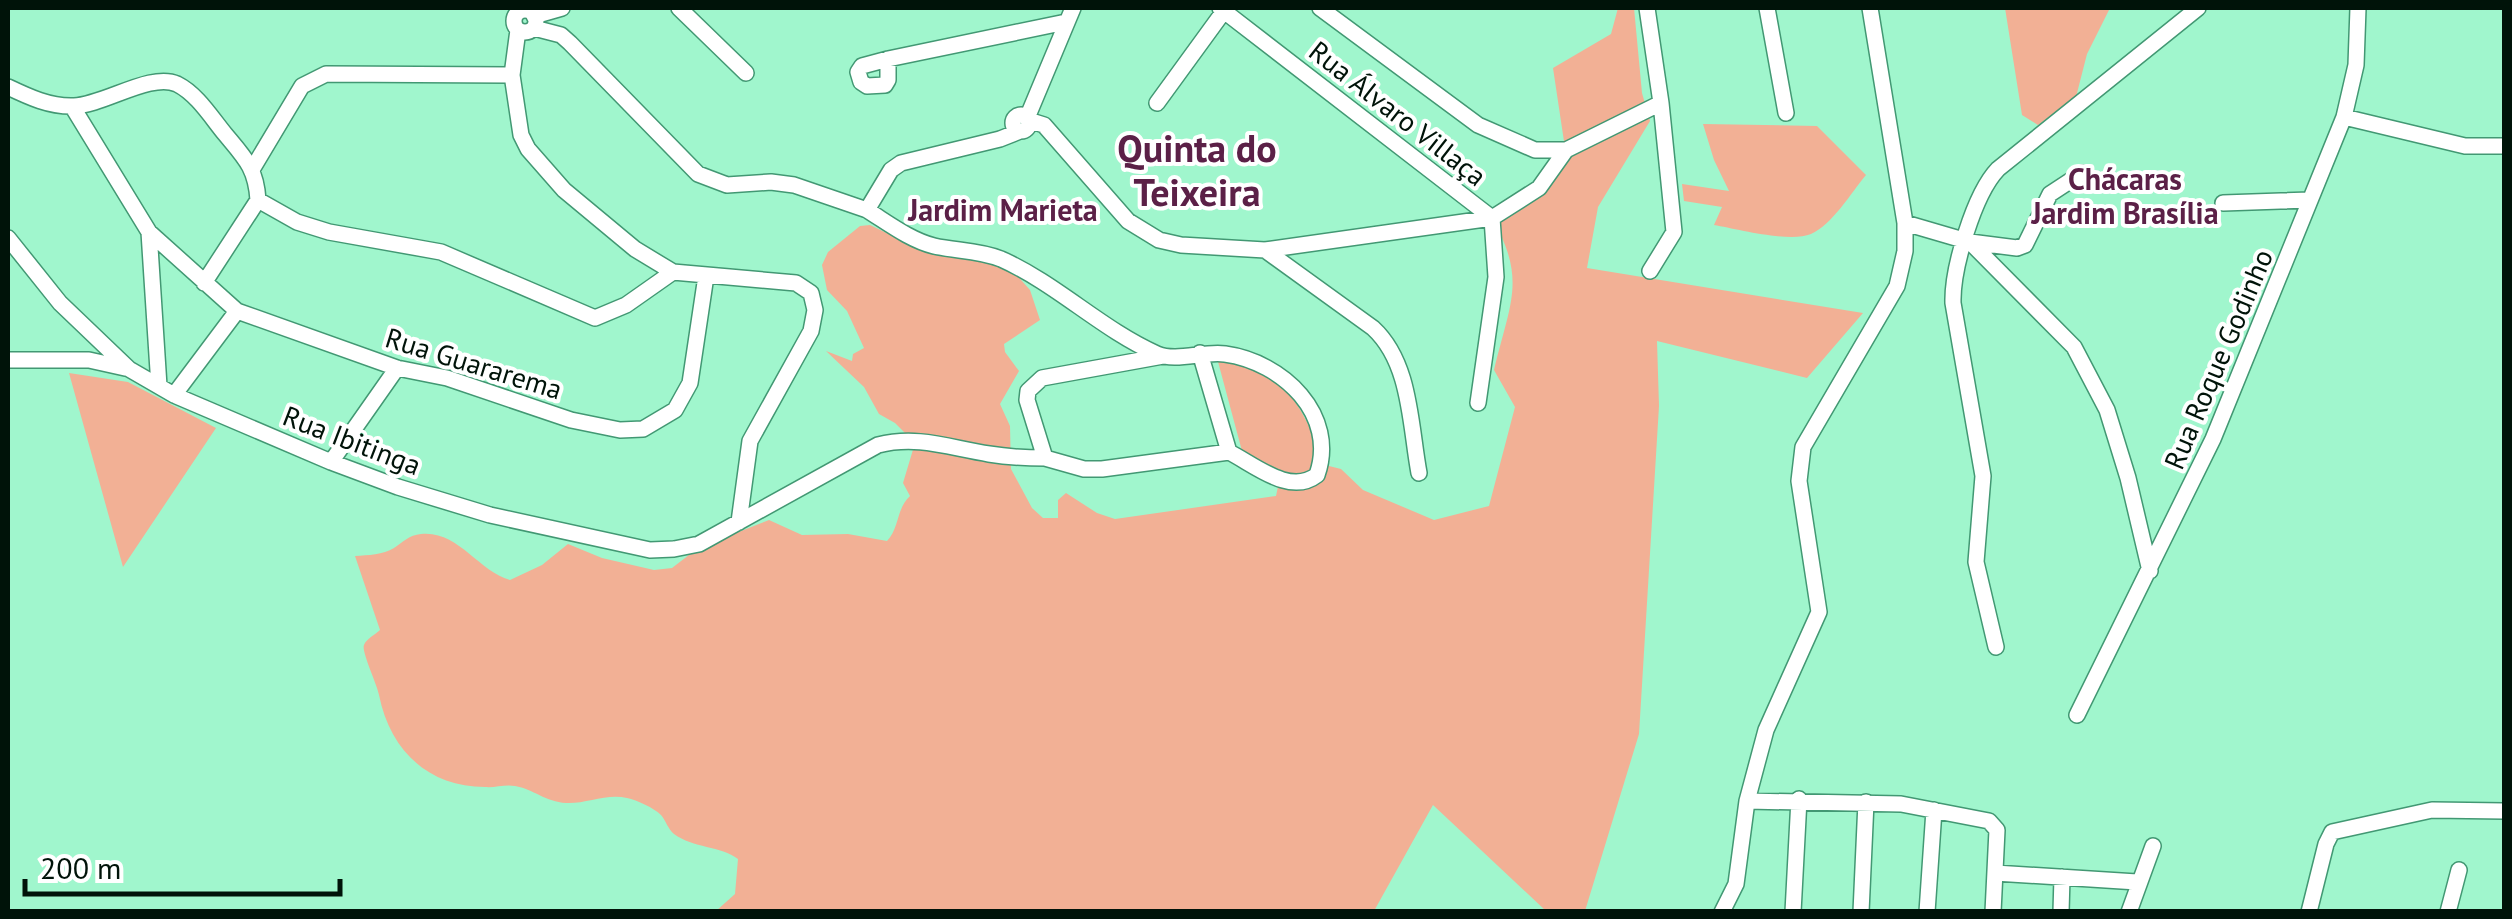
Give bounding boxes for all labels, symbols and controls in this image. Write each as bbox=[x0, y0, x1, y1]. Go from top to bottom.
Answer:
street label: Rua Álvaro Villaça bbox=[1302, 32, 1494, 194]
district label: Quinta do Teixeira bbox=[1117, 123, 1277, 216]
district label: Chácaras Jardim Brasília bbox=[2030, 159, 2219, 232]
district label: Jardim Marieta bbox=[907, 190, 1098, 229]
street label: Rua Roque Godinho bbox=[2155, 243, 2281, 475]
street label: Rua Guararema bbox=[381, 319, 567, 407]
street label: Rua Ibitinga bbox=[278, 397, 426, 483]
scale bar bbox=[25, 834, 340, 896]
text: 200 m bbox=[40, 848, 121, 887]

